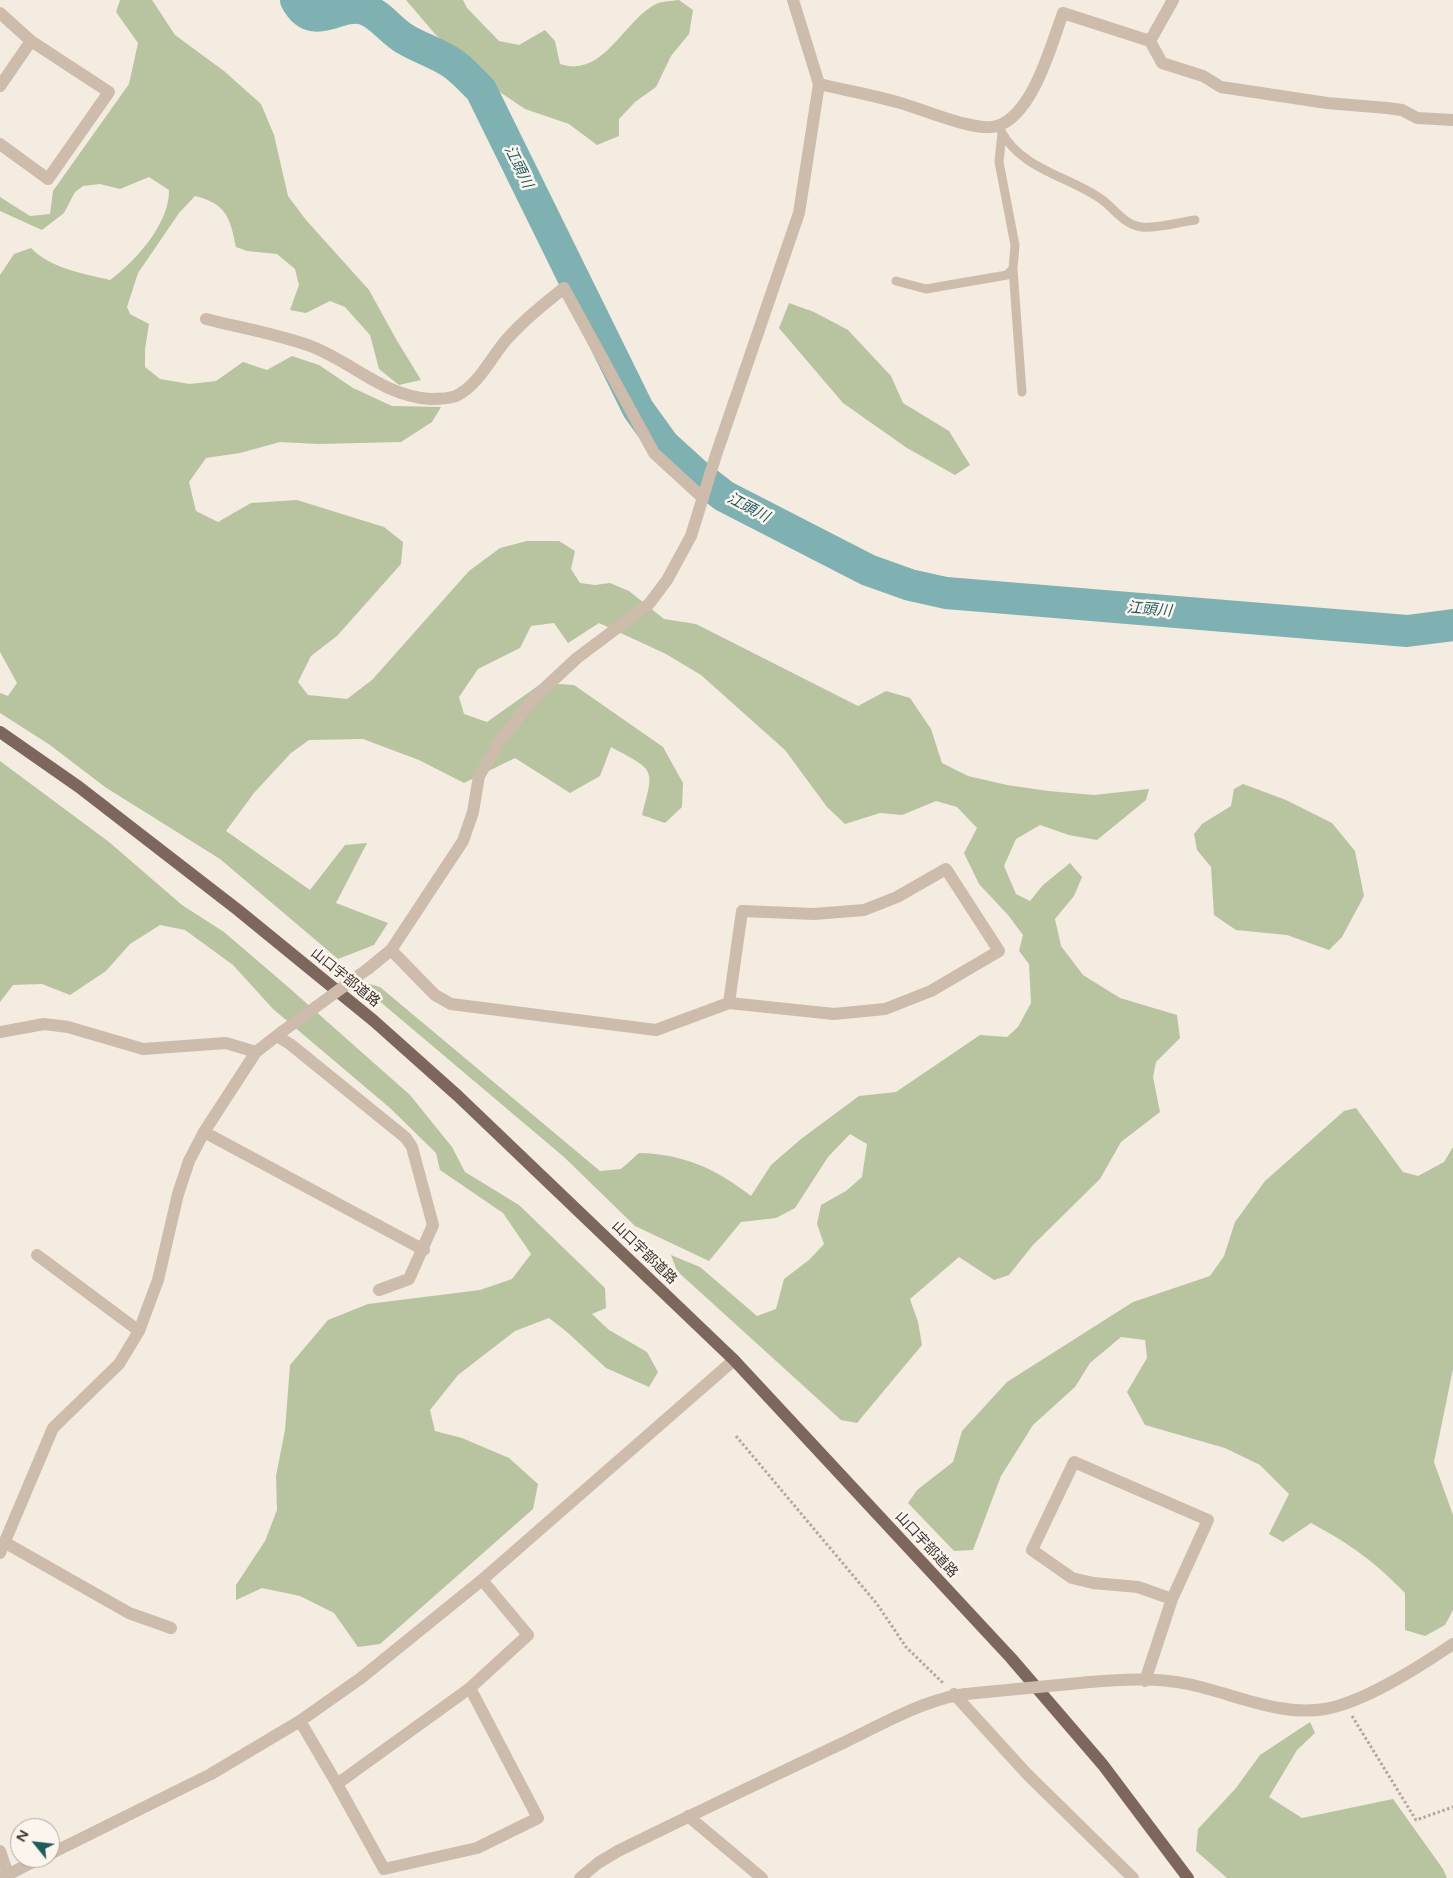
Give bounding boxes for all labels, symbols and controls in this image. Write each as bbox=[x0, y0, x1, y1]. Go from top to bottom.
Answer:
water label: 江頭川 bbox=[500, 143, 536, 191]
water label: 江頭川 bbox=[724, 489, 772, 527]
water label: 江頭川 bbox=[1126, 599, 1172, 621]
street label: 山口宇部道路 bbox=[307, 945, 383, 1011]
street label: 山口宇部道路 bbox=[608, 1218, 680, 1288]
street label: 山口宇部道路 bbox=[891, 1509, 961, 1581]
north arrow bbox=[10, 1818, 60, 1868]
text: N bbox=[12, 1827, 32, 1845]

